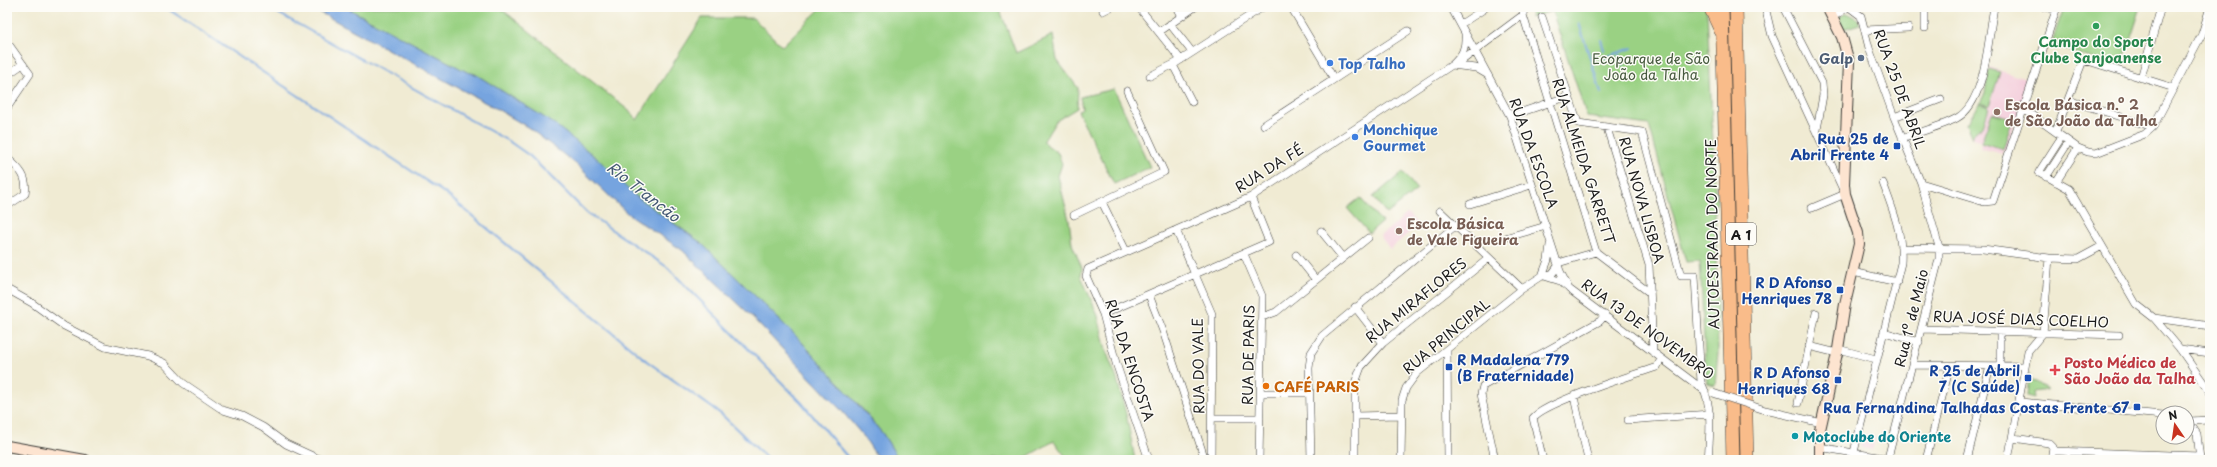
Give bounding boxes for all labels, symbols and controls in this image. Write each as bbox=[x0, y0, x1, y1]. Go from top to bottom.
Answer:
marker: Campo do Sport Clube Sanjoanense bbox=[2091, 21, 2101, 31]
street label: RUA 25 DE ABRIL bbox=[1869, 26, 1931, 152]
place label: Campo do Sport Clube Sanjoanense bbox=[2030, 31, 2162, 68]
park label: Ecoparque de São João da Talha bbox=[1592, 48, 1710, 85]
place label: Galp bbox=[1819, 48, 1853, 69]
place label: Top Talho bbox=[1338, 53, 1406, 74]
marker: Galp bbox=[1856, 53, 1866, 63]
marker: Top Talho bbox=[1325, 58, 1335, 68]
street label: RUA ALMEIDA GARRETT bbox=[1547, 75, 1621, 247]
place label: Escola Básica n.º 2 de São João da Talha bbox=[2005, 94, 2158, 131]
street label: RUA DA ESCOLA bbox=[1504, 95, 1564, 211]
marker: Escola Básica n.º 2 de São João da Talha bbox=[1992, 107, 2002, 117]
place label: Monchique Gourmet bbox=[1363, 119, 1438, 156]
place label: Rua 25 de Abril Frente 4 bbox=[1790, 128, 1889, 165]
marker: Monchique Gourmet bbox=[1350, 132, 1360, 142]
street label: RUA NOVA LISBOA bbox=[1614, 134, 1670, 266]
street label: AUTOESTRADA DO NORTE bbox=[1700, 138, 1724, 329]
street label: RUA DA FÉ bbox=[1231, 139, 1307, 197]
marker: Rua 25 de Abril Frente 4 bbox=[1892, 141, 1902, 151]
water label: Rio Trancão bbox=[603, 155, 686, 227]
place label: Escola Básica de Vale Figueira bbox=[1407, 213, 1519, 250]
road number: A 1 bbox=[1726, 223, 1756, 245]
marker: Escola Básica de Vale Figueira bbox=[1394, 226, 1404, 236]
street label: RUA MIRAFLORES bbox=[1361, 252, 1471, 348]
street label: Rua 1º de Maio bbox=[1889, 267, 1933, 369]
place label: R D Afonso Henriques 78 bbox=[1741, 272, 1832, 309]
street label: RUA 13 DE NOVEMBRO bbox=[1577, 274, 1719, 384]
marker: R D Afonso Henriques 78 bbox=[1835, 285, 1845, 295]
street label: RUA PRINCIPAL bbox=[1398, 293, 1494, 379]
street label: RUA DA ENCOSTA bbox=[1100, 296, 1160, 424]
street label: RUA DE PARIS bbox=[1237, 305, 1259, 405]
street label: RUA JOSÉ DIAS COELHO bbox=[1933, 305, 2109, 333]
street label: RUA DO VALE bbox=[1187, 318, 1209, 414]
place label: R Madalena 779 (B Fraternidade) bbox=[1457, 349, 1574, 386]
place label: Posto Médico de São João da Talha bbox=[2064, 352, 2196, 389]
place label: R 25 de Abril 7 (C Saúde) bbox=[1929, 360, 2020, 397]
marker: R Madalena 779 (B Fraternidade) bbox=[1444, 362, 1454, 372]
place label: R D Afonso Henriques 68 bbox=[1737, 362, 1830, 399]
marker: Posto Médico de São João da Talha bbox=[2049, 364, 2061, 376]
marker: R 25 de Abril 7 (C Saúde) bbox=[2023, 373, 2033, 383]
marker: R D Afonso Henriques 68 bbox=[1833, 375, 1843, 385]
place label: CAFÉ PARIS bbox=[1274, 376, 1360, 397]
marker: CAFÉ PARIS bbox=[1261, 381, 1271, 391]
place label: Rua Fernandina Talhadas Costas Frente 67 bbox=[1823, 397, 2130, 418]
marker: Rua Fernandina Talhadas Costas Frente 67 bbox=[2132, 402, 2142, 412]
north arrow bbox=[2155, 405, 2195, 445]
text: N bbox=[2166, 405, 2179, 424]
place label: Motoclube do Oriente bbox=[1803, 426, 1952, 447]
marker: Motoclube do Oriente bbox=[1790, 431, 1800, 441]

